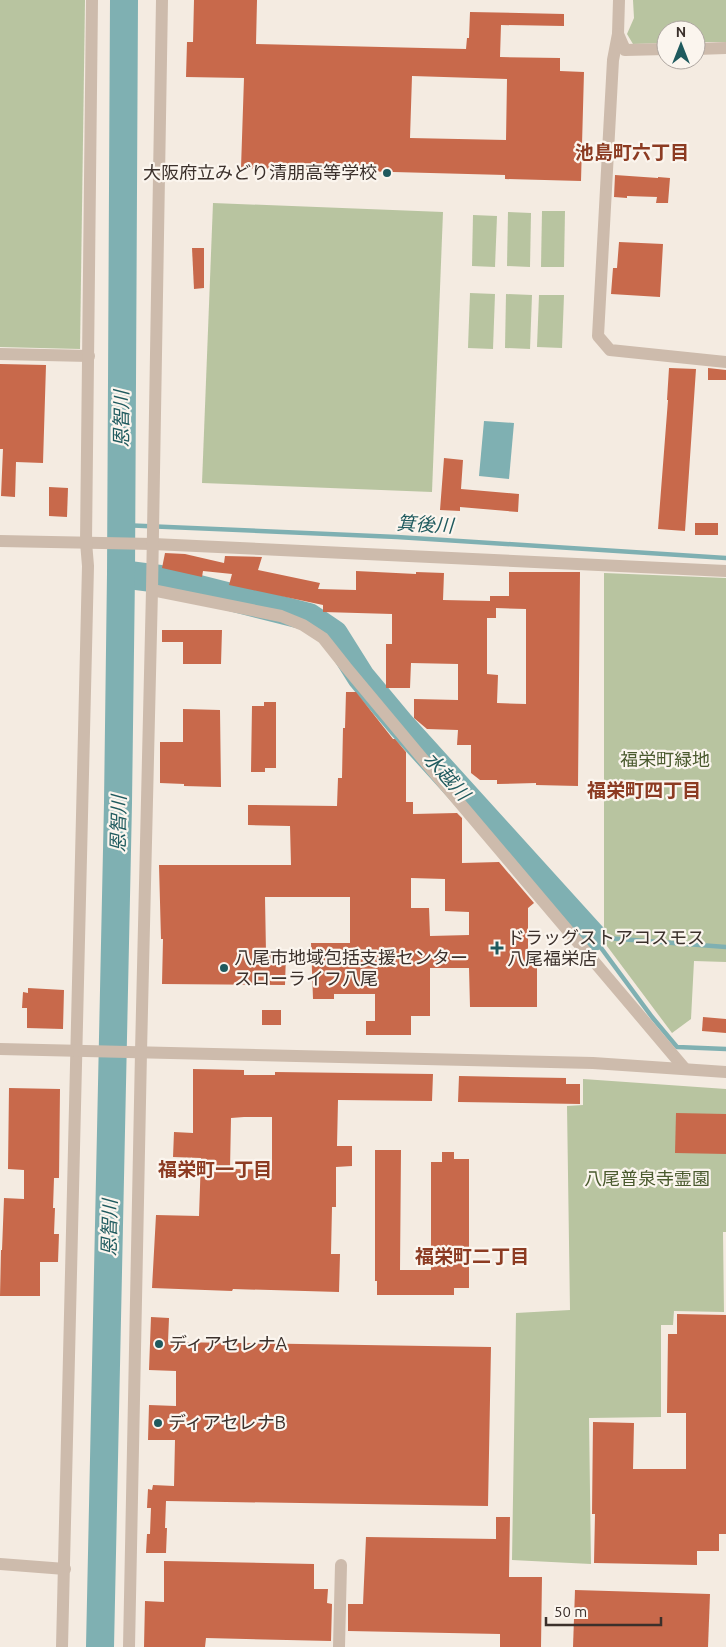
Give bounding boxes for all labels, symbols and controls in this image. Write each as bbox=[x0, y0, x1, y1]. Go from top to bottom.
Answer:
north arrow bbox=[656, 20, 706, 70]
text: N bbox=[676, 24, 686, 40]
district label: 池島町六丁目 bbox=[575, 141, 689, 163]
place label: 大阪府立みどり清朋高等学校 bbox=[143, 162, 377, 182]
marker: 大阪府立みどり清朋高等学校 bbox=[381, 167, 393, 179]
water label: 恩智川 bbox=[110, 389, 132, 448]
water label: 箕後川 bbox=[396, 512, 456, 537]
water label: 水越川 bbox=[420, 747, 476, 806]
park label: 福栄町緑地 bbox=[620, 749, 710, 769]
district label: 福栄町四丁目 bbox=[587, 779, 701, 801]
water label: 恩智川 bbox=[107, 793, 130, 853]
place label: ドラッグストアコスモス 八尾福栄店 bbox=[507, 927, 705, 968]
marker: ドラッグストアコスモス 八尾福栄店 bbox=[491, 942, 503, 954]
place label: 八尾市地域包括支援センター スローライフ八尾 bbox=[234, 947, 468, 988]
marker: 八尾市地域包括支援センター スローライフ八尾 bbox=[218, 962, 230, 974]
district label: 福栄町一丁目 bbox=[158, 1158, 272, 1180]
park label: 八尾普泉寺霊園 bbox=[584, 1168, 710, 1188]
water label: 恩智川 bbox=[98, 1197, 121, 1257]
district label: 福栄町二丁目 bbox=[415, 1245, 529, 1267]
place label: ディアセレナA bbox=[169, 1333, 287, 1353]
marker: ディアセレナA bbox=[153, 1338, 165, 1350]
place label: ディアセレナB bbox=[168, 1412, 286, 1432]
marker: ディアセレナB bbox=[152, 1417, 164, 1429]
scale bar bbox=[546, 1594, 661, 1626]
text: 50 m bbox=[554, 1603, 587, 1620]

